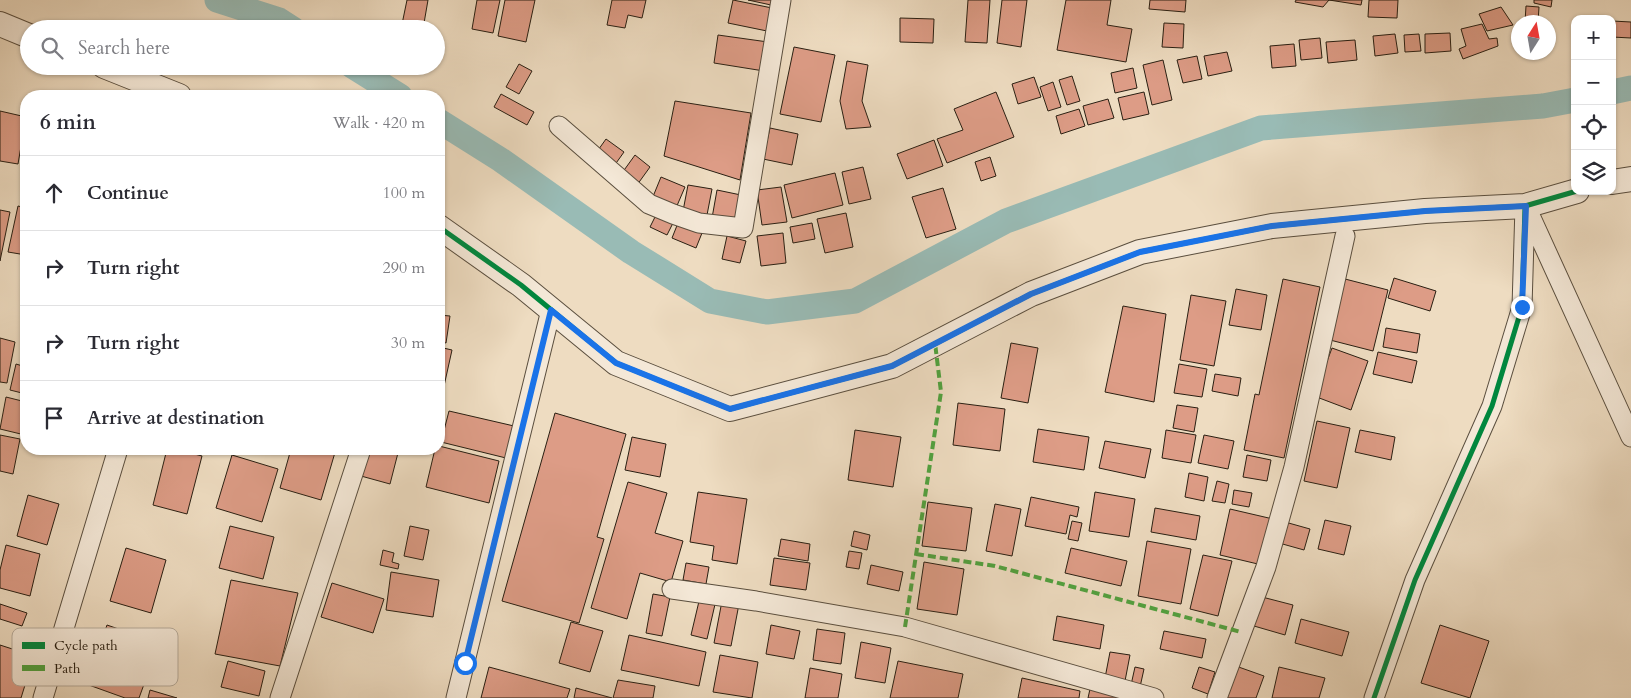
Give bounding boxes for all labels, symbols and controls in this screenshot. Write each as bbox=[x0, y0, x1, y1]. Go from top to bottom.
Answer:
north arrow bbox=[1511, 15, 1556, 60]
map controls bbox=[1571, 15, 1616, 195]
button: + bbox=[1571, 15, 1616, 60]
search box bbox=[20, 20, 445, 75]
icon: search bbox=[38, 34, 66, 62]
text: Search here bbox=[78, 35, 170, 61]
button: − bbox=[1571, 60, 1616, 105]
button: locate bbox=[1571, 105, 1616, 150]
text: 6 min bbox=[40, 108, 96, 137]
text: Walk · 420 m bbox=[333, 112, 425, 134]
button: layers bbox=[1571, 150, 1616, 195]
icon: ahead bbox=[40, 179, 68, 207]
text: Continue bbox=[87, 180, 169, 206]
text: 100 m bbox=[383, 182, 425, 204]
icon: right bbox=[40, 254, 68, 282]
text: Turn right bbox=[87, 255, 179, 281]
text: 290 m bbox=[383, 257, 425, 279]
route end bbox=[1511, 296, 1534, 319]
icon: right bbox=[40, 329, 68, 357]
text: Turn right bbox=[87, 330, 179, 356]
text: 30 m bbox=[391, 332, 425, 354]
icon: arrive bbox=[40, 404, 68, 432]
text: Arrive at destination bbox=[87, 405, 264, 431]
legend bbox=[12, 628, 178, 686]
text: Cycle path bbox=[54, 636, 118, 655]
route start bbox=[454, 652, 477, 675]
text: Path bbox=[54, 659, 81, 678]

